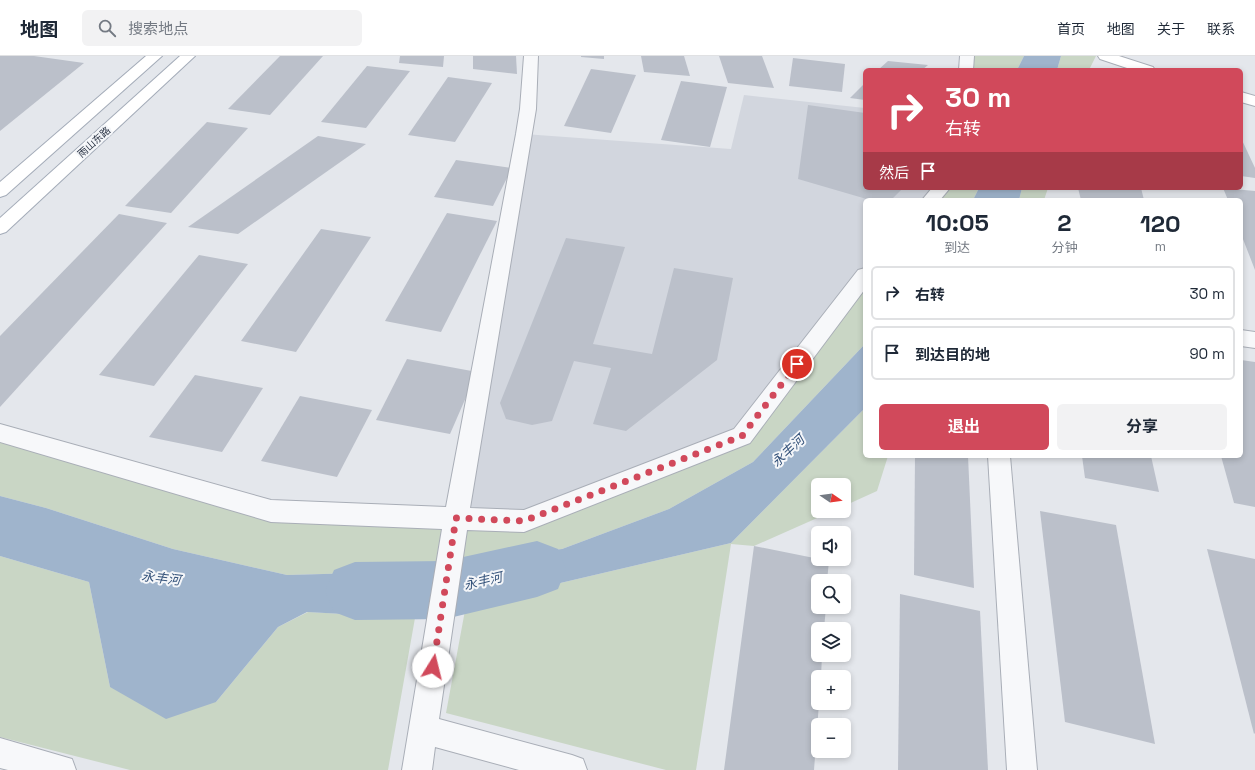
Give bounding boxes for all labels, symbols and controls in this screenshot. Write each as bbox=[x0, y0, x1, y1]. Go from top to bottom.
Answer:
search box bbox=[82, 10, 362, 46]
text: 地图 bbox=[20, 17, 58, 42]
icon: search bbox=[96, 17, 118, 39]
text: 搜索地点 bbox=[128, 19, 188, 38]
text: 首页 bbox=[1057, 20, 1085, 38]
text: 地图 bbox=[1107, 20, 1135, 38]
text: 关于 bbox=[1157, 20, 1185, 38]
text: 联系 bbox=[1207, 20, 1235, 38]
text: 30 m bbox=[945, 79, 1011, 115]
icon: right bbox=[879, 84, 931, 136]
text: 右转 bbox=[945, 117, 981, 140]
street label: 雨山东路 bbox=[75, 124, 113, 160]
icon: arrive bbox=[917, 160, 939, 182]
text: 然后 bbox=[879, 163, 909, 182]
text: 10:05 bbox=[925, 207, 989, 238]
text: 2 bbox=[1057, 207, 1072, 238]
text: 120 bbox=[1140, 208, 1181, 239]
text: m bbox=[1155, 238, 1166, 255]
text: 到达 bbox=[944, 239, 970, 256]
text: 分钟 bbox=[1051, 239, 1077, 256]
icon: right bbox=[881, 282, 903, 304]
text: 30 m bbox=[1190, 284, 1225, 303]
text: 右转 bbox=[915, 285, 945, 304]
icon: arrive bbox=[881, 342, 903, 364]
text: 90 m bbox=[1189, 344, 1225, 363]
text: 到达目的地 bbox=[915, 345, 990, 364]
pin bbox=[780, 347, 814, 381]
icon: arrive bbox=[786, 353, 808, 375]
button: 退出 bbox=[879, 404, 1049, 450]
button: 分享 bbox=[1057, 404, 1227, 450]
water label: 永丰河 bbox=[768, 429, 810, 471]
north arrow bbox=[811, 478, 851, 518]
map controls bbox=[811, 478, 851, 758]
button: sound bbox=[811, 526, 851, 566]
water label: 永丰河 bbox=[141, 567, 184, 589]
water label: 永丰河 bbox=[462, 568, 507, 594]
button: search bbox=[811, 574, 851, 614]
button: layers bbox=[811, 622, 851, 662]
position arrow bbox=[412, 646, 454, 688]
button: + bbox=[811, 670, 851, 710]
button: − bbox=[811, 718, 851, 758]

